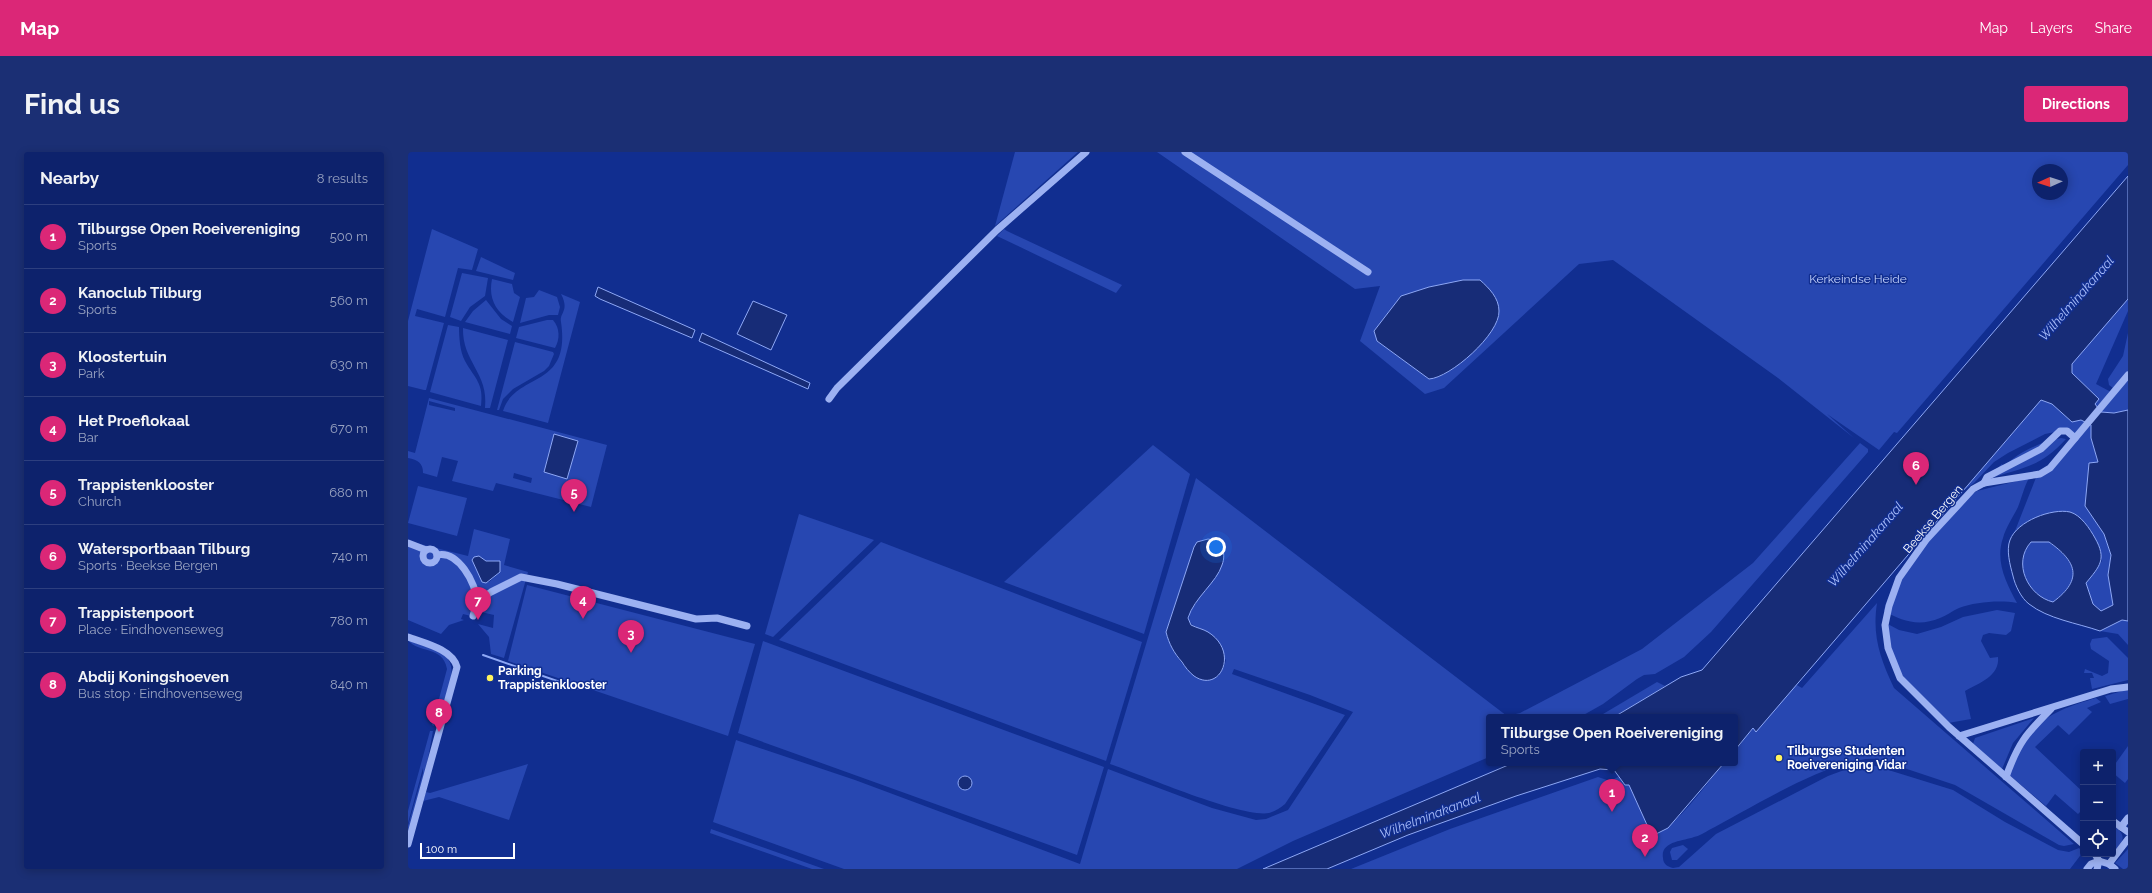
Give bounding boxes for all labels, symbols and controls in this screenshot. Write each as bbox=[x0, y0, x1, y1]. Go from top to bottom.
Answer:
text: Map bbox=[20, 17, 59, 39]
text: Map bbox=[1980, 20, 2008, 36]
text: Layers bbox=[2030, 20, 2073, 36]
text: Share bbox=[2095, 20, 2132, 36]
button: Directions bbox=[2024, 86, 2128, 122]
text: Find us bbox=[24, 88, 120, 121]
north arrow bbox=[2032, 164, 2068, 200]
text: Nearby bbox=[40, 168, 99, 188]
text: 8 results bbox=[317, 171, 368, 186]
text: Tilburgse Open Roeivereniging bbox=[78, 220, 300, 238]
text: 1 bbox=[50, 229, 56, 244]
text: 500 m bbox=[330, 229, 368, 244]
text: Sports bbox=[78, 238, 117, 253]
water label: Wilhelminakanaal bbox=[2036, 253, 2117, 344]
park label: Kerkeindse Heide bbox=[1809, 272, 1907, 286]
text: Kanoclub Tilburg bbox=[78, 284, 202, 302]
text: 2 bbox=[49, 293, 57, 308]
text: 560 m bbox=[330, 293, 368, 308]
text: Sports bbox=[78, 302, 117, 317]
text: Kloostertuin bbox=[78, 348, 167, 366]
text: 3 bbox=[49, 357, 57, 372]
text: 630 m bbox=[330, 357, 368, 372]
text: Park bbox=[78, 366, 105, 381]
text: Het Proeflokaal bbox=[78, 412, 190, 430]
text: 4 bbox=[49, 421, 57, 436]
text: 670 m bbox=[330, 421, 368, 436]
text: Bar bbox=[78, 430, 98, 445]
pin: 6 bbox=[1903, 452, 1929, 485]
text: Trappistenklooster bbox=[78, 476, 214, 494]
pin: 5 bbox=[561, 479, 587, 512]
street label: Beekse Bergen bbox=[1900, 482, 1966, 556]
text: 5 bbox=[49, 485, 57, 500]
text: 680 m bbox=[329, 485, 368, 500]
text: Church bbox=[78, 494, 121, 509]
water label: Wilhelminakanaal bbox=[1825, 499, 1906, 590]
your location bbox=[1206, 537, 1226, 557]
text: Watersportbaan Tilburg bbox=[78, 540, 250, 558]
text: 6 bbox=[49, 549, 57, 564]
text: 740 m bbox=[331, 549, 368, 564]
text: Sports · Beekse Bergen bbox=[78, 558, 218, 573]
pin: 4 bbox=[570, 586, 596, 619]
pin: 7 bbox=[465, 587, 491, 620]
text: Trappistenpoort bbox=[78, 604, 194, 622]
text: 7 bbox=[49, 613, 57, 628]
text: 780 m bbox=[330, 613, 368, 628]
pin: 3 bbox=[618, 620, 644, 653]
text: Place · Eindhovenseweg bbox=[78, 622, 224, 637]
place label: Parking Trappistenklooster bbox=[498, 664, 607, 692]
text: Abdij Koningshoeven bbox=[78, 668, 229, 686]
marker: Parking Trappistenklooster bbox=[485, 673, 495, 683]
text: 8 bbox=[49, 677, 57, 692]
text: 840 m bbox=[330, 677, 368, 692]
text: Bus stop · Eindhovenseweg bbox=[78, 686, 242, 701]
pin: 8 bbox=[426, 699, 452, 732]
popup bbox=[1486, 714, 1738, 766]
text: Tilburgse Open Roeivereniging bbox=[1501, 724, 1723, 742]
text: Sports bbox=[1501, 742, 1540, 757]
place label: Tilburgse Studenten Roeivereniging Vidar bbox=[1787, 744, 1907, 772]
map controls bbox=[2080, 749, 2116, 857]
button: + bbox=[2080, 749, 2116, 785]
marker: Tilburgse Studenten Roeivereniging Vidar bbox=[1774, 753, 1784, 763]
pin: 1 bbox=[1599, 779, 1625, 812]
button: − bbox=[2080, 785, 2116, 821]
water label: Wilhelminakanaal bbox=[1378, 789, 1483, 842]
button: locate bbox=[2080, 821, 2116, 857]
pin: 2 bbox=[1632, 824, 1658, 857]
scale bar bbox=[420, 841, 515, 860]
text: 100 m bbox=[426, 843, 457, 856]

